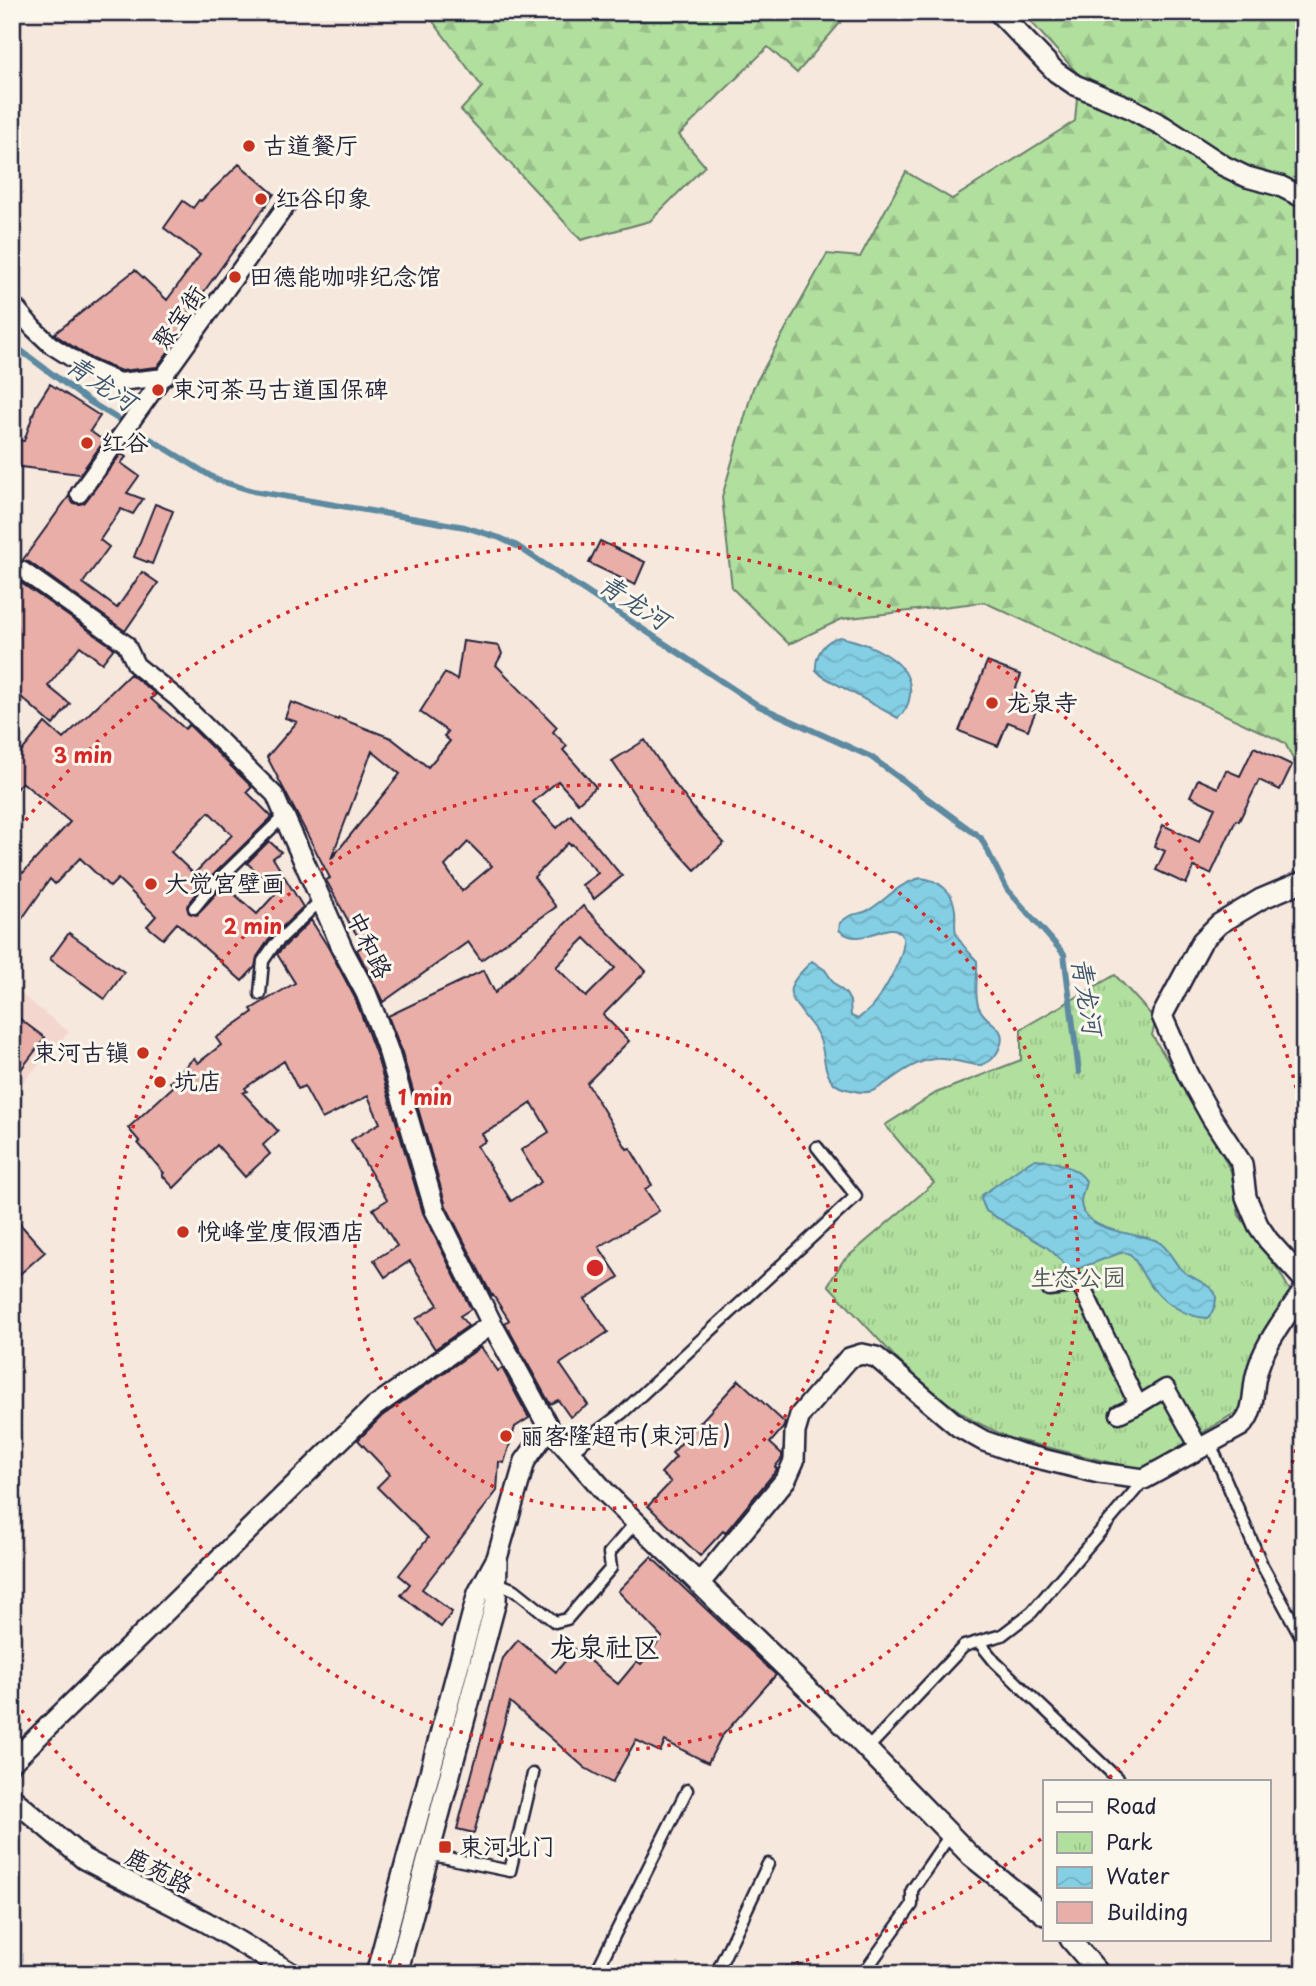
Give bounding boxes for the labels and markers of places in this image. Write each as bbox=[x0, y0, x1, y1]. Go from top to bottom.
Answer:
place label: 古道餐厅 bbox=[263, 126, 359, 162]
marker: 古道餐厅 bbox=[241, 138, 257, 154]
place label: 红谷印象 bbox=[275, 179, 371, 215]
marker: 红谷印象 bbox=[253, 191, 269, 207]
place label: 田德能咖啡纪念馆 bbox=[249, 257, 441, 293]
marker: 田德能咖啡纪念馆 bbox=[227, 269, 243, 285]
place label: 束河茶马古道国保碑 bbox=[172, 370, 388, 406]
marker: 束河茶马古道国保碑 bbox=[150, 382, 166, 398]
place label: 红谷 bbox=[101, 423, 149, 459]
marker: 红谷 bbox=[79, 435, 95, 451]
place label: 龙泉寺 bbox=[1006, 683, 1078, 719]
marker: 龙泉寺 bbox=[984, 695, 1000, 711]
place label: 大觉宫壁画 bbox=[165, 864, 285, 900]
marker: 大觉宫壁画 bbox=[143, 876, 159, 892]
place label: 束河古镇 bbox=[33, 1033, 129, 1069]
marker: 束河古镇 bbox=[135, 1045, 151, 1061]
place label: 坑店 bbox=[174, 1062, 222, 1098]
marker: 坑店 bbox=[152, 1074, 168, 1090]
place label: 悦峰堂度假酒店 bbox=[197, 1212, 365, 1248]
marker: 悦峰堂度假酒店 bbox=[175, 1224, 191, 1240]
centre of rings bbox=[583, 1256, 607, 1280]
place label: 丽客隆超市(束河店) bbox=[520, 1416, 731, 1452]
marker: 丽客隆超市(束河店) bbox=[498, 1428, 514, 1444]
place label: 束河北门 bbox=[459, 1827, 555, 1863]
marker: 束河北门 bbox=[437, 1839, 453, 1855]

